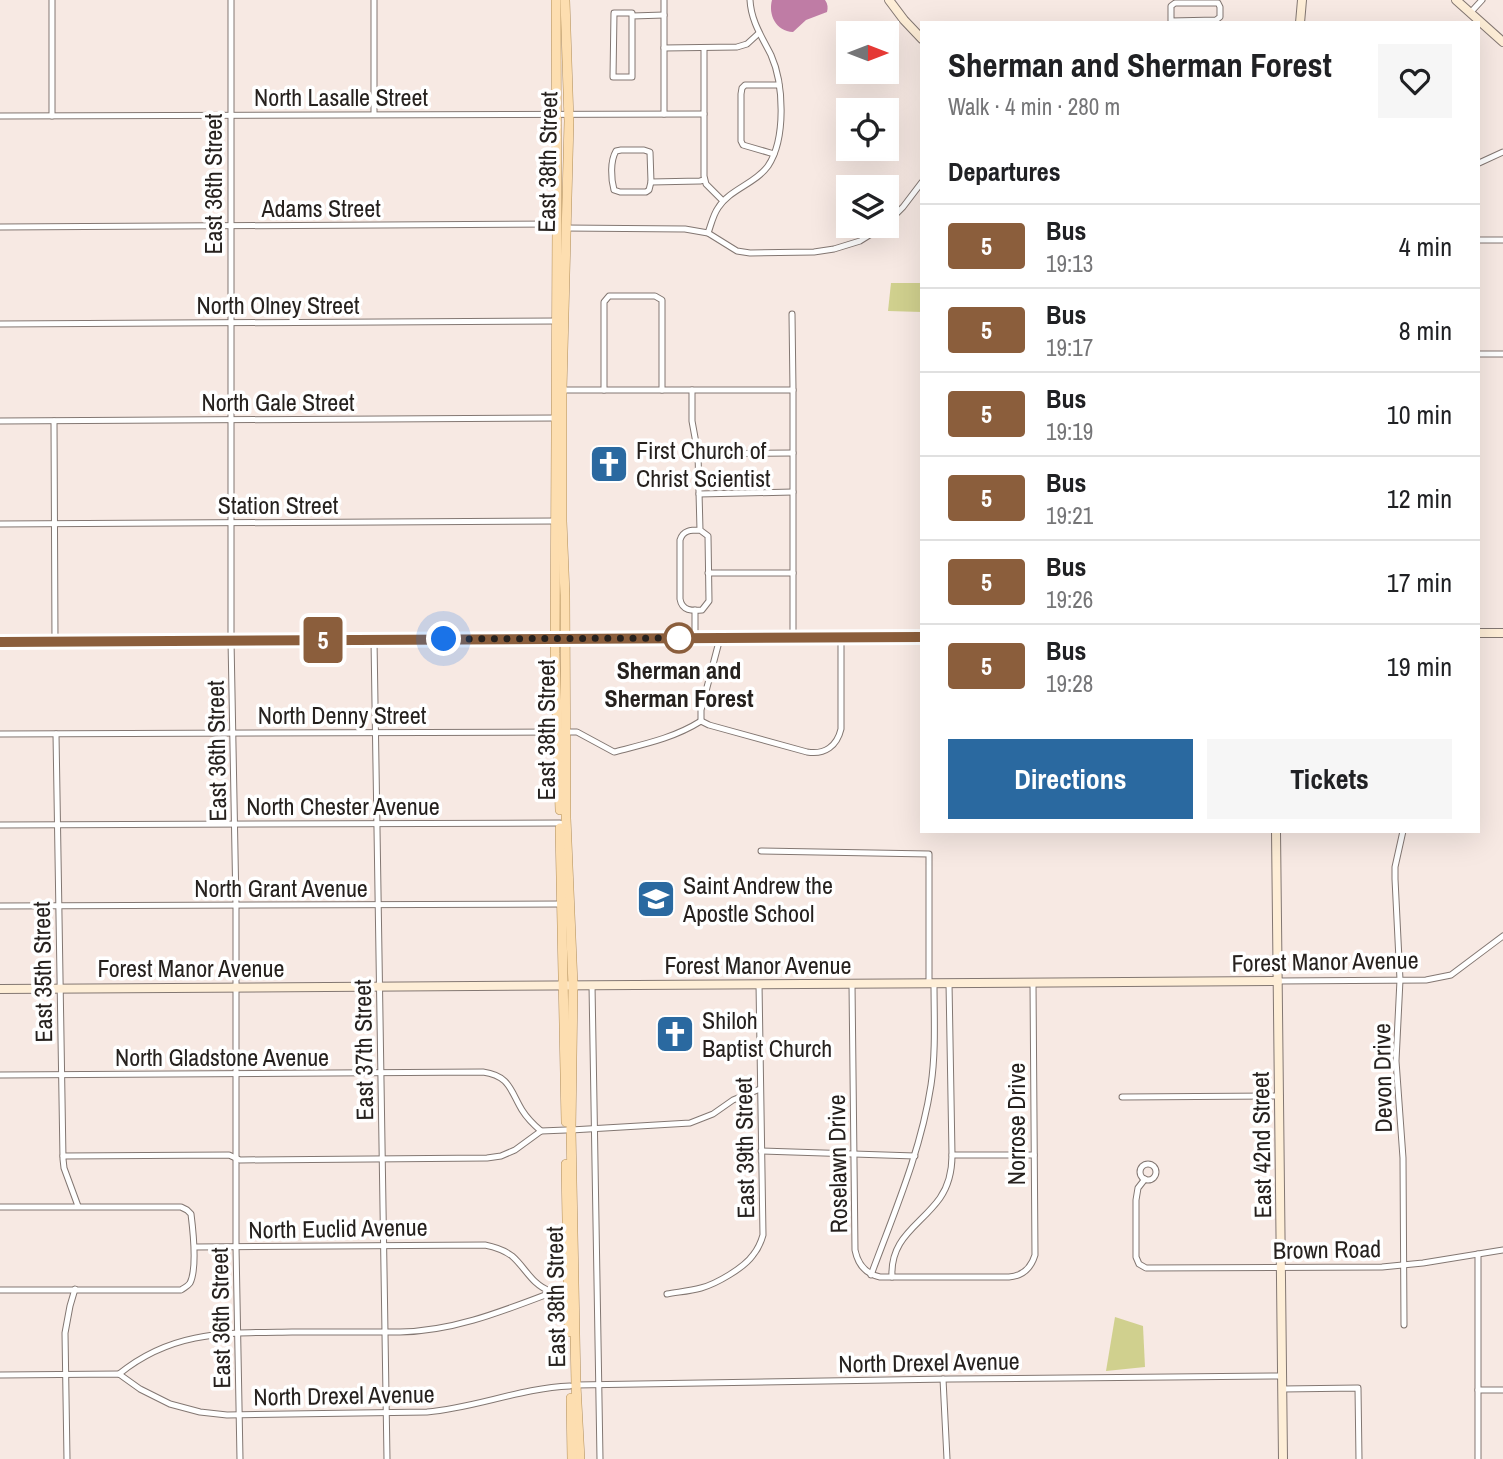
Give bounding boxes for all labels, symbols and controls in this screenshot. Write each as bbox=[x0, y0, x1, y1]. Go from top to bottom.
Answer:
north arrow bbox=[836, 21, 900, 84]
map controls bbox=[836, 21, 899, 238]
text: Sherman and Sherman Forest bbox=[948, 43, 1332, 87]
button: heart bbox=[1378, 44, 1452, 118]
street label: North Lasalle Street bbox=[254, 81, 428, 113]
street label: East 38th Street bbox=[530, 91, 564, 233]
text: Walk · 4 min · 280 m bbox=[948, 91, 1120, 122]
button: locate bbox=[836, 98, 899, 161]
street label: East 36th Street bbox=[197, 113, 229, 255]
text: Departures bbox=[948, 154, 1061, 189]
button: layers bbox=[836, 175, 899, 238]
street label: Adams Street bbox=[260, 192, 381, 224]
text: Bus bbox=[1046, 213, 1086, 248]
text: 4 min bbox=[1399, 229, 1452, 264]
text: 5 bbox=[981, 230, 992, 262]
text: 19:13 bbox=[1046, 248, 1093, 279]
street label: North Olney Street bbox=[197, 289, 360, 321]
text: Bus bbox=[1046, 297, 1086, 332]
text: 8 min bbox=[1399, 313, 1452, 348]
text: 5 bbox=[981, 314, 992, 346]
text: 19:17 bbox=[1046, 332, 1093, 363]
text: Bus bbox=[1046, 381, 1086, 416]
street label: North Gale Street bbox=[201, 386, 355, 418]
text: 10 min bbox=[1387, 397, 1452, 432]
text: 5 bbox=[981, 398, 992, 430]
text: 19:19 bbox=[1046, 416, 1093, 447]
place label: First Church of Christ Scientist bbox=[636, 434, 771, 494]
church icon: First Church of Christ Scientist bbox=[588, 443, 630, 485]
text: Bus bbox=[1046, 465, 1086, 500]
text: 12 min bbox=[1387, 481, 1452, 516]
text: 5 bbox=[981, 482, 992, 514]
street label: Station Street bbox=[218, 489, 339, 521]
text: 19:21 bbox=[1046, 500, 1093, 531]
text: Bus bbox=[1046, 549, 1086, 584]
text: 17 min bbox=[1387, 565, 1452, 600]
text: 5 bbox=[981, 566, 992, 598]
text: 19:26 bbox=[1046, 584, 1093, 615]
line badge: 5 bbox=[300, 617, 346, 663]
your location bbox=[426, 621, 461, 656]
marker: Sherman and Sherman Forest bbox=[664, 623, 694, 653]
text: 5 bbox=[318, 624, 328, 656]
text: Bus bbox=[1046, 633, 1086, 668]
text: 19 min bbox=[1387, 649, 1452, 684]
text: 5 bbox=[981, 650, 992, 682]
place label: Sherman and Sherman Forest bbox=[605, 654, 754, 714]
street label: East 38th Street bbox=[530, 659, 562, 801]
text: 19:28 bbox=[1046, 668, 1093, 699]
street label: East 36th Street bbox=[199, 680, 233, 822]
street label: North Denny Street bbox=[258, 699, 427, 731]
button: Directions bbox=[948, 739, 1193, 819]
button: Tickets bbox=[1207, 739, 1452, 819]
street label: North Chester Avenue bbox=[246, 790, 440, 822]
place label: Saint Andrew the Apostle School bbox=[682, 869, 833, 929]
street label: North Grant Avenue bbox=[194, 872, 368, 904]
school or university icon: Saint Andrew the Apostle School bbox=[635, 878, 677, 920]
street label: East 35th Street bbox=[25, 901, 59, 1043]
street label: Forest Manor Avenue bbox=[1231, 943, 1419, 979]
street label: Forest Manor Avenue bbox=[665, 949, 851, 981]
street label: Forest Manor Avenue bbox=[98, 952, 284, 984]
street label: East 37th Street bbox=[346, 979, 380, 1121]
place label: Shiloh Baptist Church bbox=[702, 1004, 832, 1064]
church icon: Shiloh Baptist Church bbox=[654, 1013, 696, 1055]
street label: Devon Drive bbox=[1365, 1023, 1399, 1133]
street label: North Gladstone Avenue bbox=[115, 1041, 329, 1073]
street label: Norrose Drive bbox=[1000, 1063, 1032, 1185]
street label: East 42nd Street bbox=[1244, 1071, 1278, 1219]
street label: East 39th Street bbox=[727, 1077, 761, 1219]
street label: Roselawn Drive bbox=[820, 1094, 854, 1234]
street label: North Euclid Avenue bbox=[248, 1210, 428, 1246]
street label: East 38th Street bbox=[538, 1226, 572, 1368]
street label: Brown Road bbox=[1273, 1232, 1381, 1266]
street label: East 36th Street bbox=[203, 1247, 237, 1389]
street label: North Drexel Avenue bbox=[838, 1344, 1020, 1380]
street label: North Drexel Avenue bbox=[253, 1377, 435, 1413]

